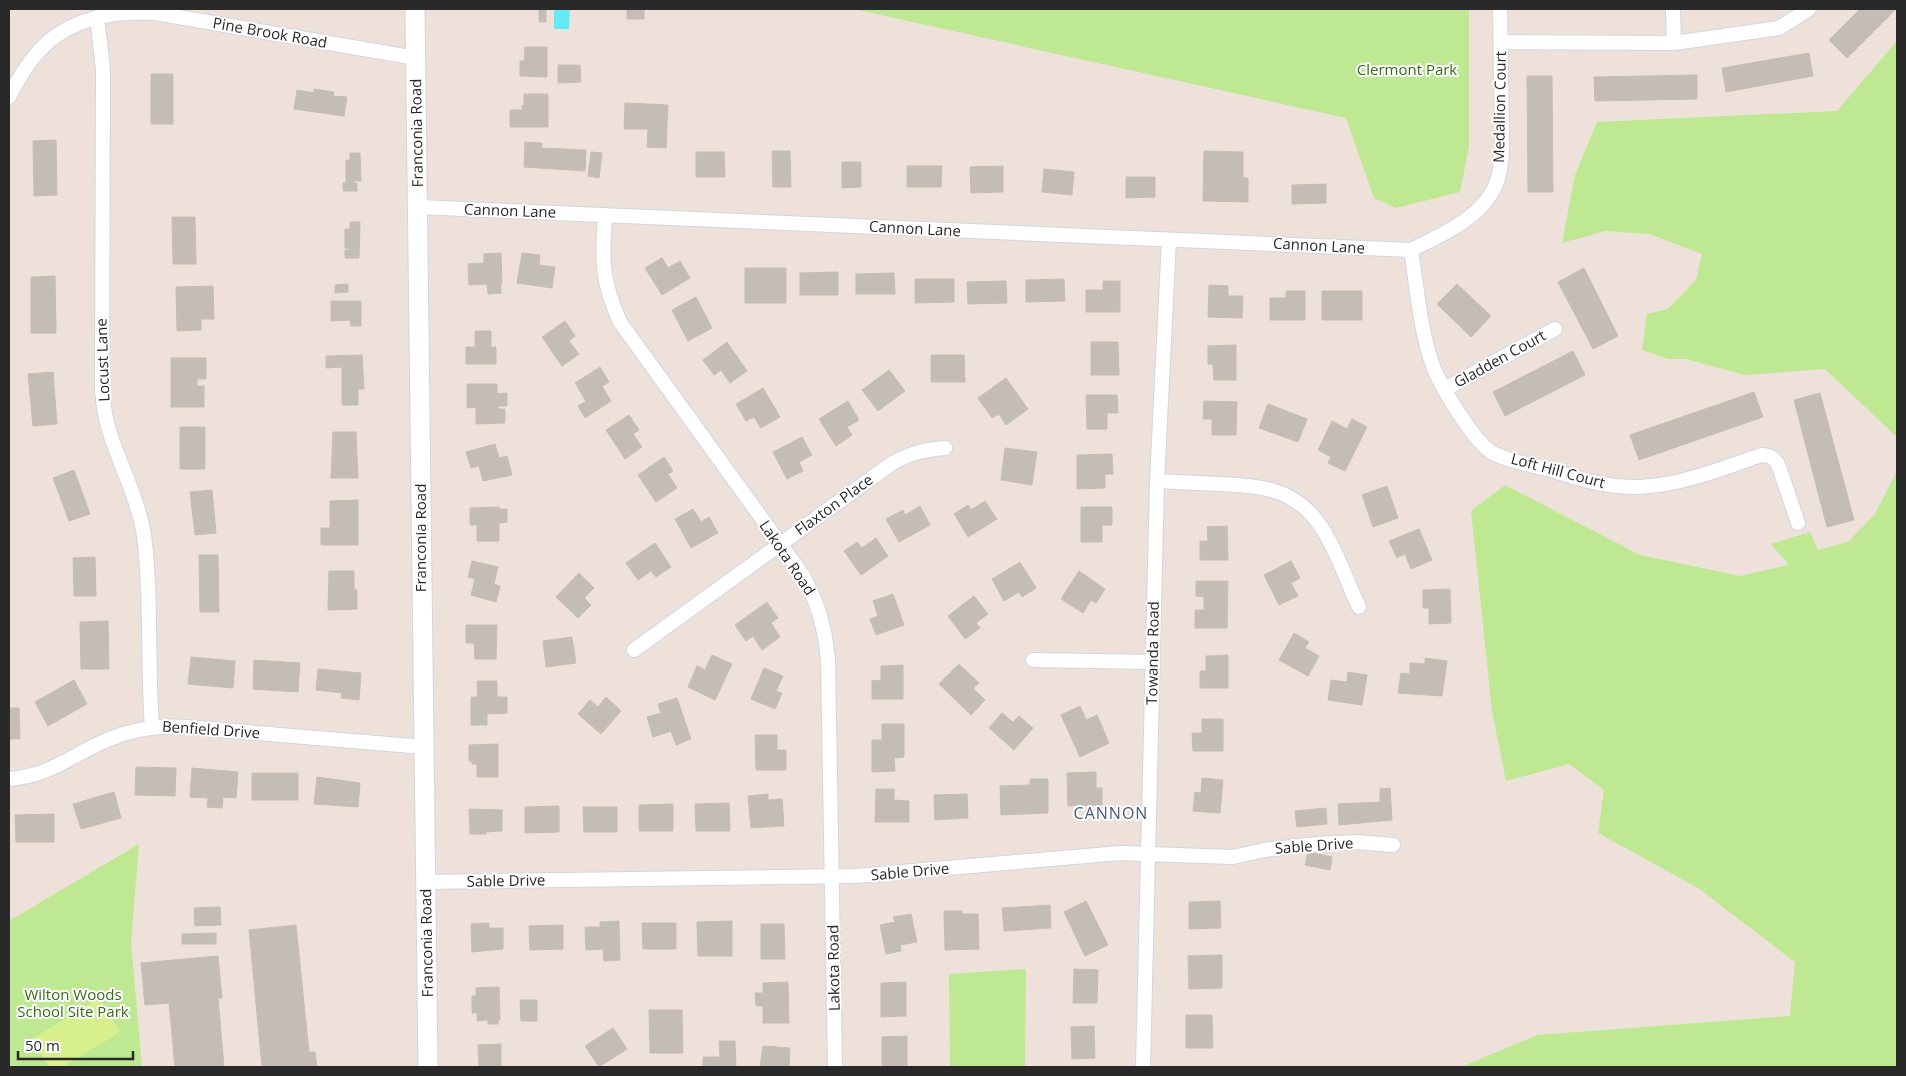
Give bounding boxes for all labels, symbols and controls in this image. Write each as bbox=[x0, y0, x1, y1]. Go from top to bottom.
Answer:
street label: Pine Brook Road bbox=[211, 12, 329, 52]
street label: Medallion Court bbox=[1488, 51, 1510, 163]
park label: Clermont Park bbox=[1357, 59, 1457, 79]
street label: Franconia Road bbox=[405, 79, 427, 188]
street label: Cannon Lane bbox=[464, 198, 556, 222]
street label: Cannon Lane bbox=[869, 216, 962, 240]
street label: Cannon Lane bbox=[1273, 233, 1366, 257]
street label: Locust Lane bbox=[91, 318, 113, 402]
street label: Gladden Court bbox=[1450, 325, 1549, 392]
street label: Loft Hill Court bbox=[1509, 448, 1608, 492]
street label: Flaxton Place bbox=[790, 469, 876, 539]
street label: Franconia Road bbox=[410, 484, 430, 592]
street label: Lakota Road bbox=[755, 516, 820, 599]
street label: Towanda Road bbox=[1141, 601, 1163, 705]
street label: Benfield Drive bbox=[161, 716, 261, 742]
district label: CANNON bbox=[1074, 802, 1148, 824]
street label: Sable Drive bbox=[1274, 832, 1354, 858]
street label: Sable Drive bbox=[870, 858, 950, 884]
street label: Sable Drive bbox=[467, 869, 545, 891]
street label: Franconia Road bbox=[415, 889, 437, 998]
street label: Lakota Road bbox=[822, 925, 844, 1011]
park label: Wilton Woods School Site Park bbox=[17, 984, 129, 1021]
scale bar bbox=[18, 1028, 132, 1060]
text: 50 m bbox=[25, 1035, 60, 1055]

